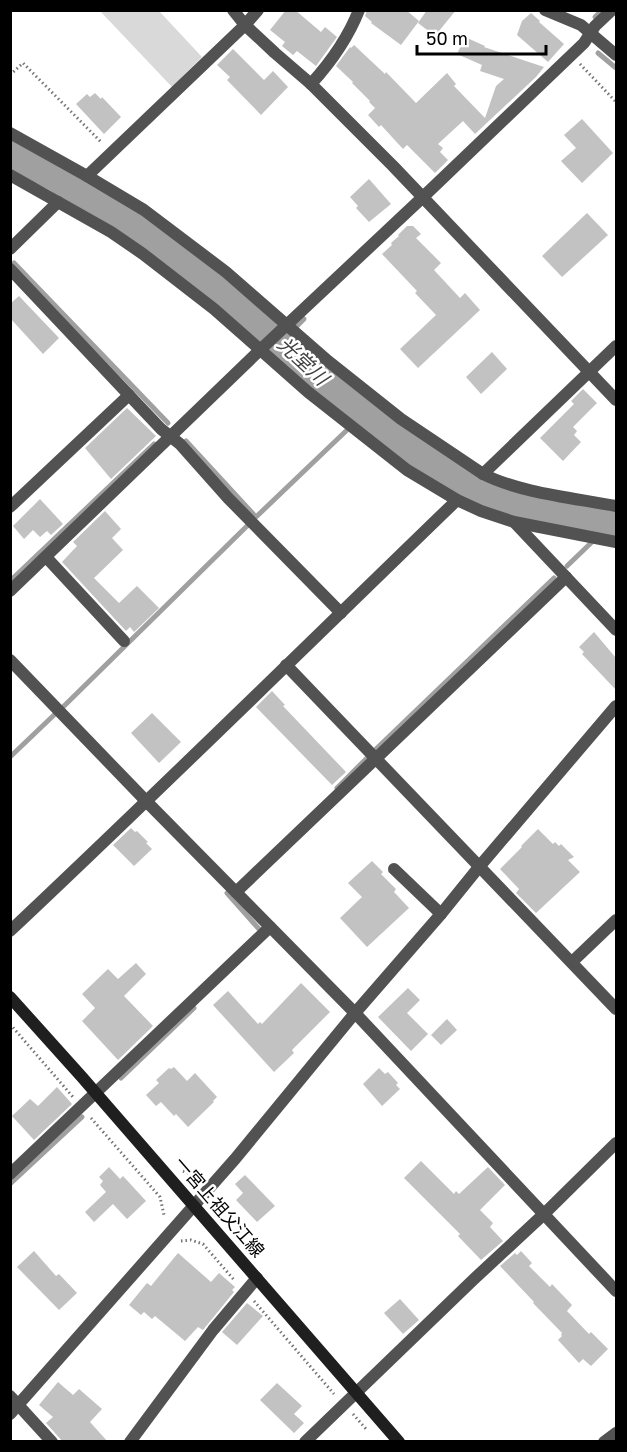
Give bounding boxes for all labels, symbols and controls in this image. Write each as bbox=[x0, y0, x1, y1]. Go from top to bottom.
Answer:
scale bar bbox=[417, 18, 546, 56]
text: 50 m bbox=[426, 27, 468, 49]
water label: 光堂川 bbox=[274, 331, 335, 391]
street label: 一宮上祖父江線 bbox=[170, 1152, 269, 1261]

